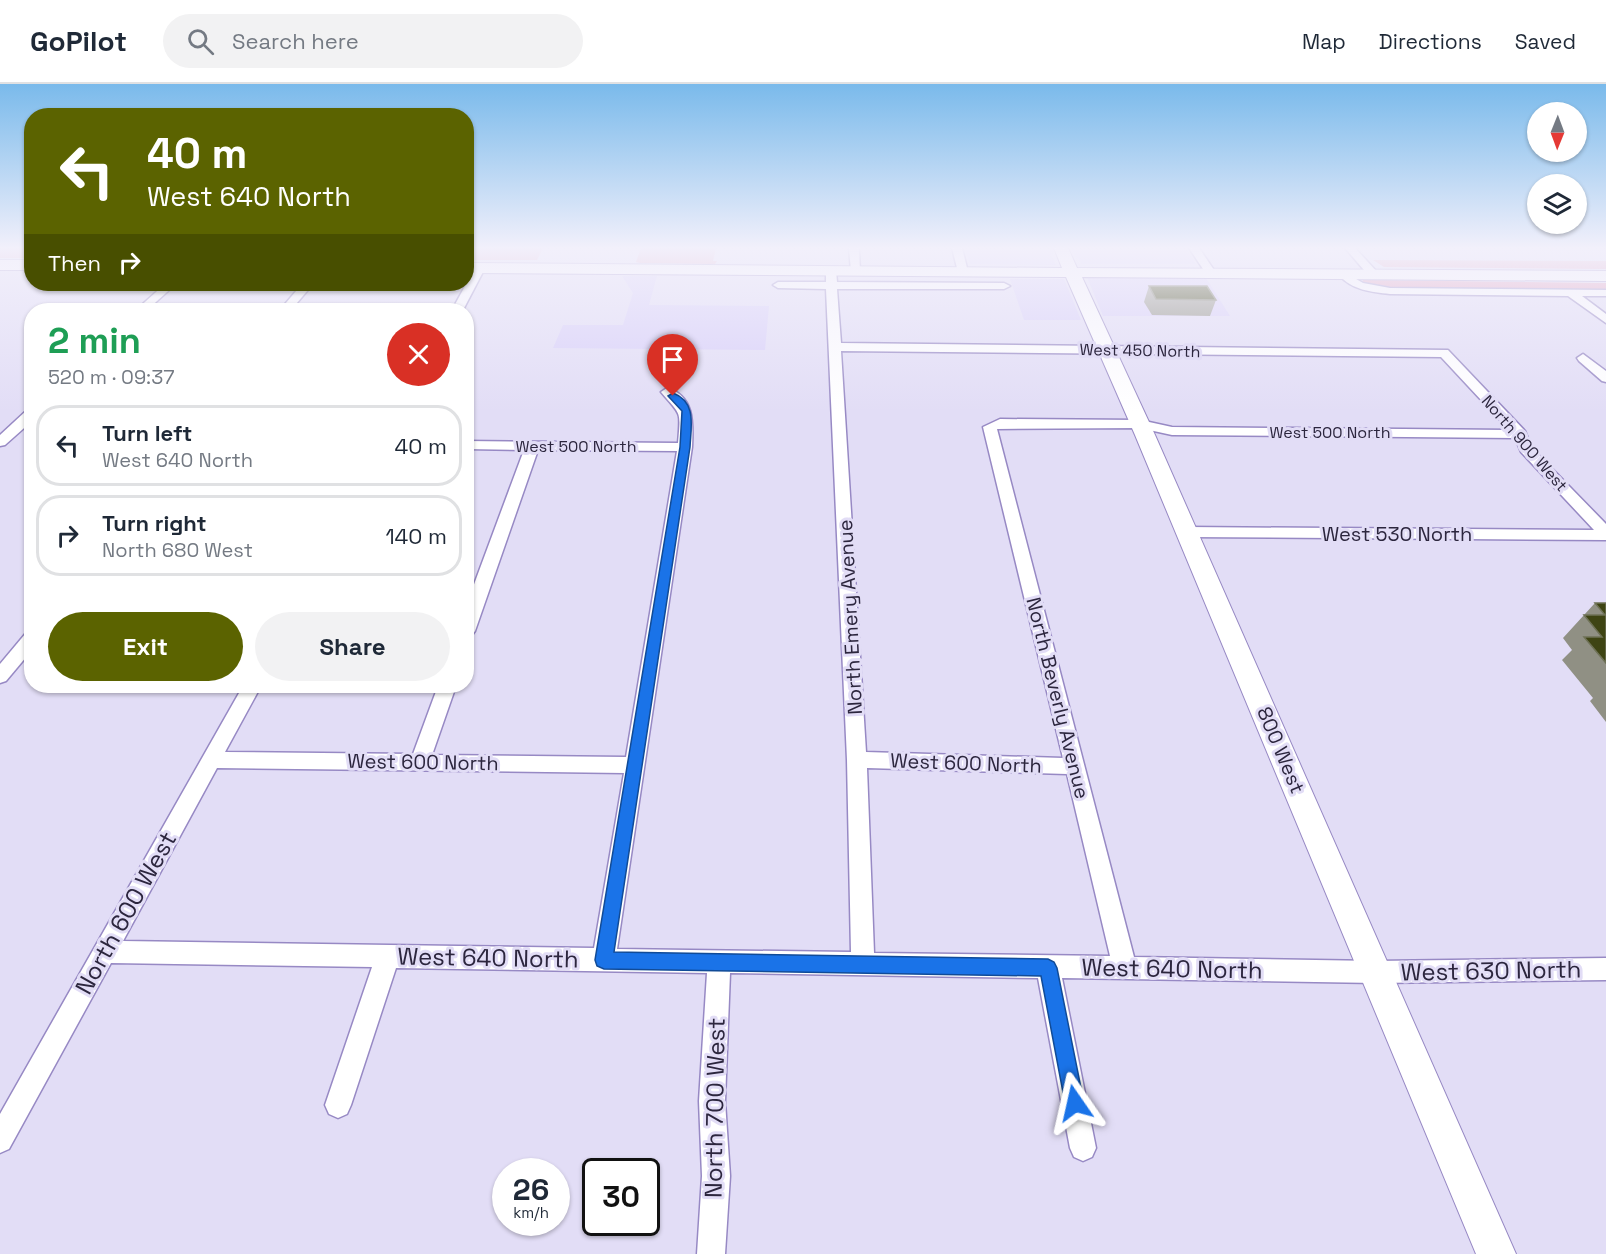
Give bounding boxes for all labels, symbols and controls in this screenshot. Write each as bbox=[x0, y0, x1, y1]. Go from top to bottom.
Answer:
search box bbox=[163, 14, 583, 68]
text: GoPilot bbox=[30, 23, 127, 59]
icon: search bbox=[184, 25, 217, 58]
text: Search here bbox=[232, 27, 359, 55]
text: Map bbox=[1302, 28, 1346, 55]
text: Directions bbox=[1379, 28, 1482, 55]
text: Saved bbox=[1515, 28, 1576, 55]
north arrow bbox=[1527, 102, 1587, 162]
map controls bbox=[1527, 102, 1587, 234]
text: 40 m bbox=[147, 127, 247, 180]
icon: left bbox=[48, 132, 126, 210]
button: layers bbox=[1527, 174, 1587, 234]
text: West 640 North bbox=[147, 179, 351, 214]
icon: right bbox=[113, 246, 146, 279]
text: Then bbox=[48, 249, 101, 277]
text: 2 min bbox=[48, 318, 141, 364]
button: close bbox=[387, 323, 450, 386]
pin bbox=[647, 334, 698, 396]
street label: West 450 North bbox=[1079, 339, 1200, 362]
icon: arrive bbox=[656, 343, 689, 376]
text: 520 m · 09:37 bbox=[48, 364, 175, 390]
street label: North 900 West bbox=[1477, 391, 1572, 496]
text: Turn left bbox=[102, 419, 192, 447]
street label: West 500 North bbox=[1270, 422, 1390, 443]
icon: left bbox=[51, 429, 84, 462]
text: 40 m bbox=[395, 432, 447, 460]
street label: West 500 North bbox=[516, 436, 636, 457]
text: West 640 North bbox=[102, 447, 253, 473]
text: Turn right bbox=[102, 509, 207, 537]
icon: right bbox=[51, 519, 84, 552]
street label: North Emery Avenue bbox=[832, 519, 868, 715]
street label: West 530 North bbox=[1322, 521, 1472, 547]
text: 140 m bbox=[385, 522, 447, 550]
text: North 680 West bbox=[102, 537, 253, 563]
street label: North Beverly Avenue bbox=[1020, 595, 1096, 801]
button: Exit bbox=[48, 612, 243, 681]
button: Share bbox=[255, 612, 450, 681]
street label: 800 West bbox=[1251, 703, 1311, 797]
street label: West 600 North bbox=[890, 747, 1042, 779]
street label: West 600 North bbox=[347, 748, 499, 776]
street label: North 600 West bbox=[68, 826, 183, 1000]
street label: West 640 North bbox=[397, 940, 579, 975]
street label: West 640 North bbox=[1081, 951, 1263, 986]
street label: West 630 North bbox=[1400, 953, 1582, 988]
street label: North 700 West bbox=[697, 1018, 732, 1198]
position arrow bbox=[1043, 1071, 1107, 1135]
speed limit sign: 30 bbox=[582, 1158, 660, 1236]
text: 26 bbox=[513, 1170, 549, 1209]
text: km/h bbox=[513, 1203, 549, 1222]

